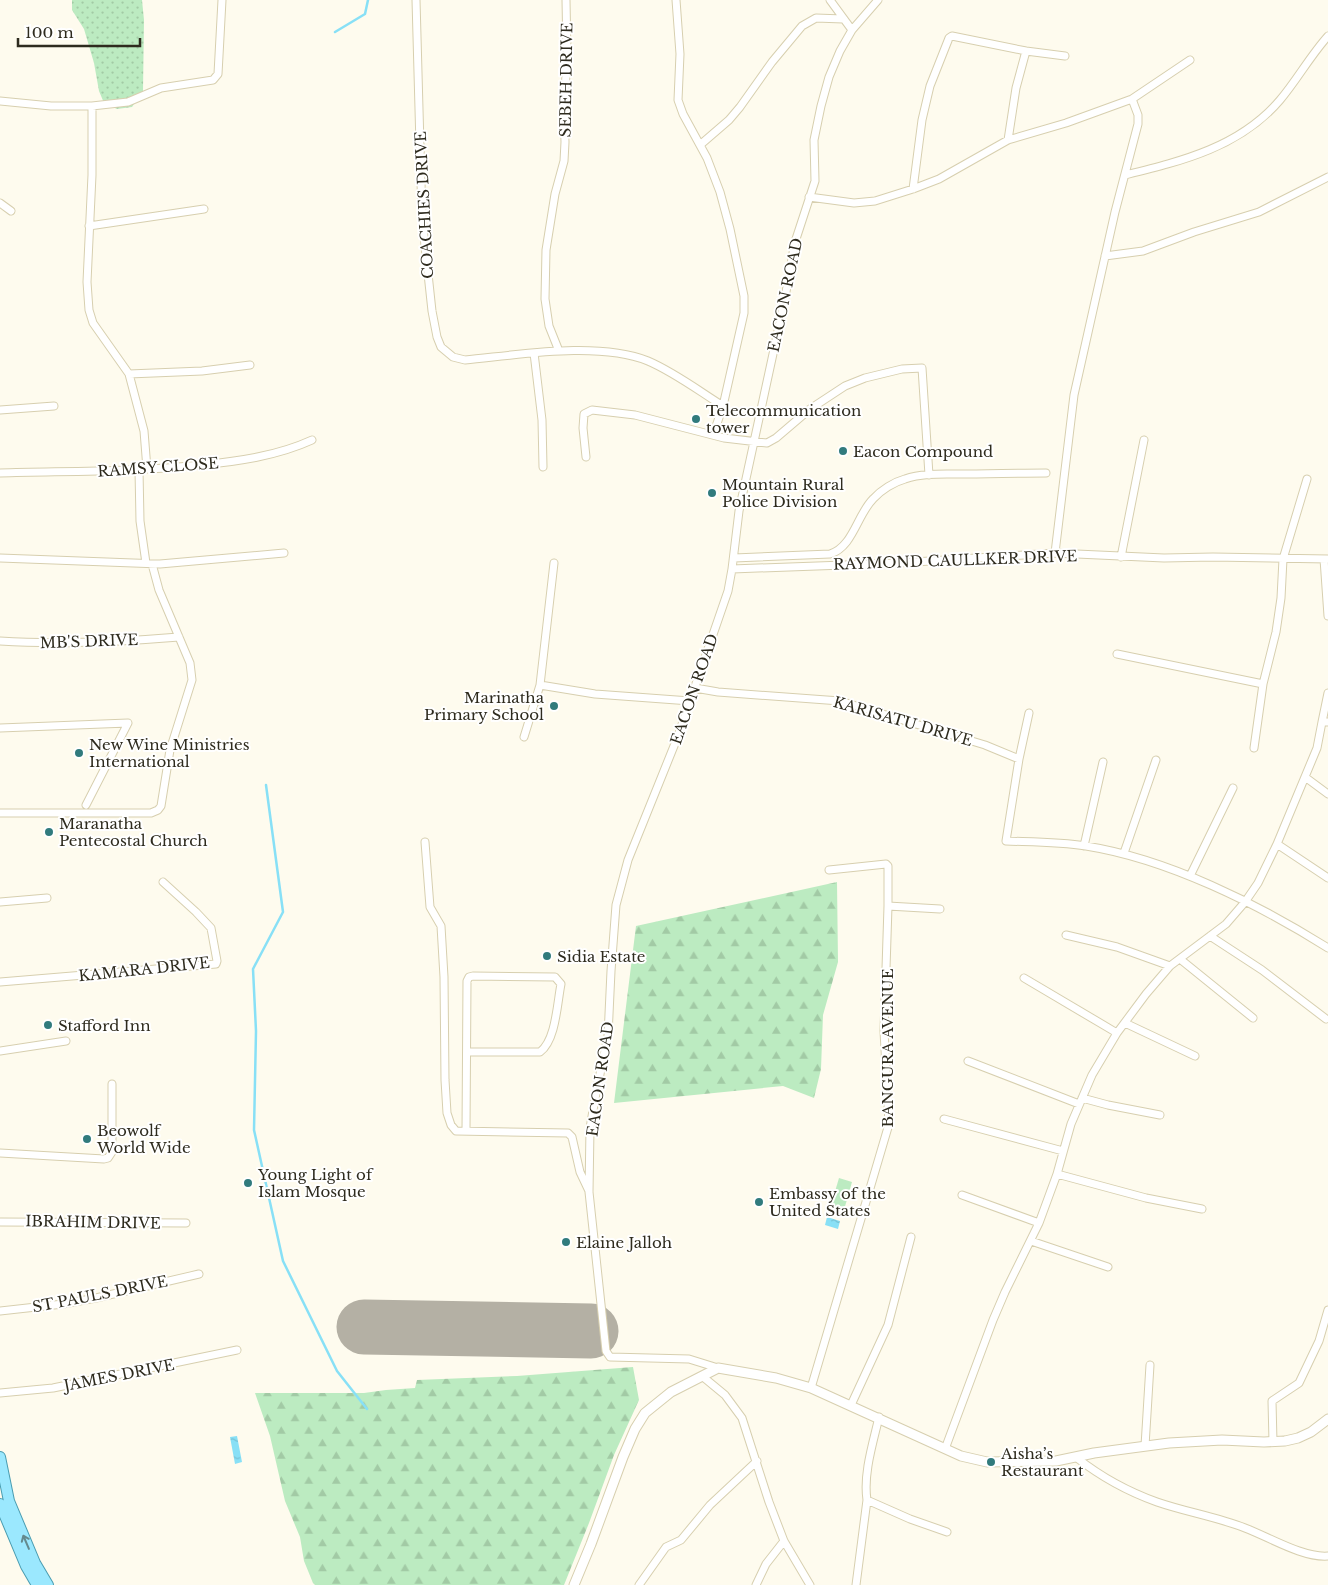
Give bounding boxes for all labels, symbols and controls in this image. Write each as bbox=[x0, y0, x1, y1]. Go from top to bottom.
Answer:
scale bar bbox=[18, 15, 140, 47]
street label: SEBEH DRIVE bbox=[555, 22, 577, 138]
text: 100 m bbox=[25, 23, 74, 42]
street label: COACHIES DRIVE bbox=[411, 131, 437, 279]
street label: EACON ROAD bbox=[764, 236, 806, 354]
place label: Telecommunication tower bbox=[706, 401, 861, 437]
marker: Telecommunication tower bbox=[690, 413, 702, 425]
place label: Eacon Compound bbox=[853, 442, 993, 461]
marker: Eacon Compound bbox=[837, 445, 849, 457]
street label: RAMSY CLOSE bbox=[97, 453, 219, 481]
place label: Mountain Rural Police Division bbox=[722, 475, 844, 511]
marker: Mountain Rural Police Division bbox=[706, 487, 718, 499]
street label: RAYMOND CAULLKER DRIVE bbox=[833, 546, 1078, 574]
street label: MB'S DRIVE bbox=[39, 630, 139, 652]
street label: EACON ROAD bbox=[666, 631, 722, 747]
place label: Marinatha Primary School bbox=[424, 688, 545, 724]
street label: KARISATU DRIVE bbox=[831, 692, 975, 750]
marker: Marinatha Primary School bbox=[548, 700, 560, 712]
place label: New Wine Ministries International bbox=[89, 735, 250, 771]
marker: New Wine Ministries International bbox=[73, 747, 85, 759]
place label: Maranatha Pentecostal Church bbox=[59, 814, 208, 850]
marker: Maranatha Pentecostal Church bbox=[43, 826, 55, 838]
place label: Sidia Estate bbox=[557, 947, 645, 966]
marker: Sidia Estate bbox=[541, 950, 553, 962]
street label: KAMARA DRIVE bbox=[77, 953, 211, 985]
street label: BANGURA AVENUE bbox=[878, 968, 897, 1128]
place label: Stafford Inn bbox=[58, 1016, 150, 1035]
marker: Stafford Inn bbox=[42, 1019, 54, 1031]
street label: EACON ROAD bbox=[583, 1020, 617, 1138]
place label: Beowolf World Wide bbox=[96, 1121, 190, 1157]
marker: Beowolf World Wide bbox=[81, 1133, 93, 1145]
place label: Young Light of Islam Mosque bbox=[257, 1165, 374, 1201]
marker: Young Light of Islam Mosque bbox=[242, 1177, 254, 1189]
place label: Embassy of the United States bbox=[769, 1184, 886, 1220]
marker: Embassy of the United States bbox=[753, 1196, 765, 1208]
street label: IBRAHIM DRIVE bbox=[25, 1211, 161, 1233]
place label: Elaine Jalloh bbox=[576, 1233, 672, 1252]
marker: Elaine Jalloh bbox=[560, 1236, 572, 1248]
street label: ST PAULS DRIVE bbox=[31, 1272, 169, 1316]
street label: JAMES DRIVE bbox=[60, 1355, 176, 1395]
place label: Aisha’s Restaurant bbox=[1000, 1444, 1084, 1480]
marker: Aisha’s Restaurant bbox=[985, 1456, 997, 1468]
one-way arrow bbox=[21, 1535, 30, 1550]

